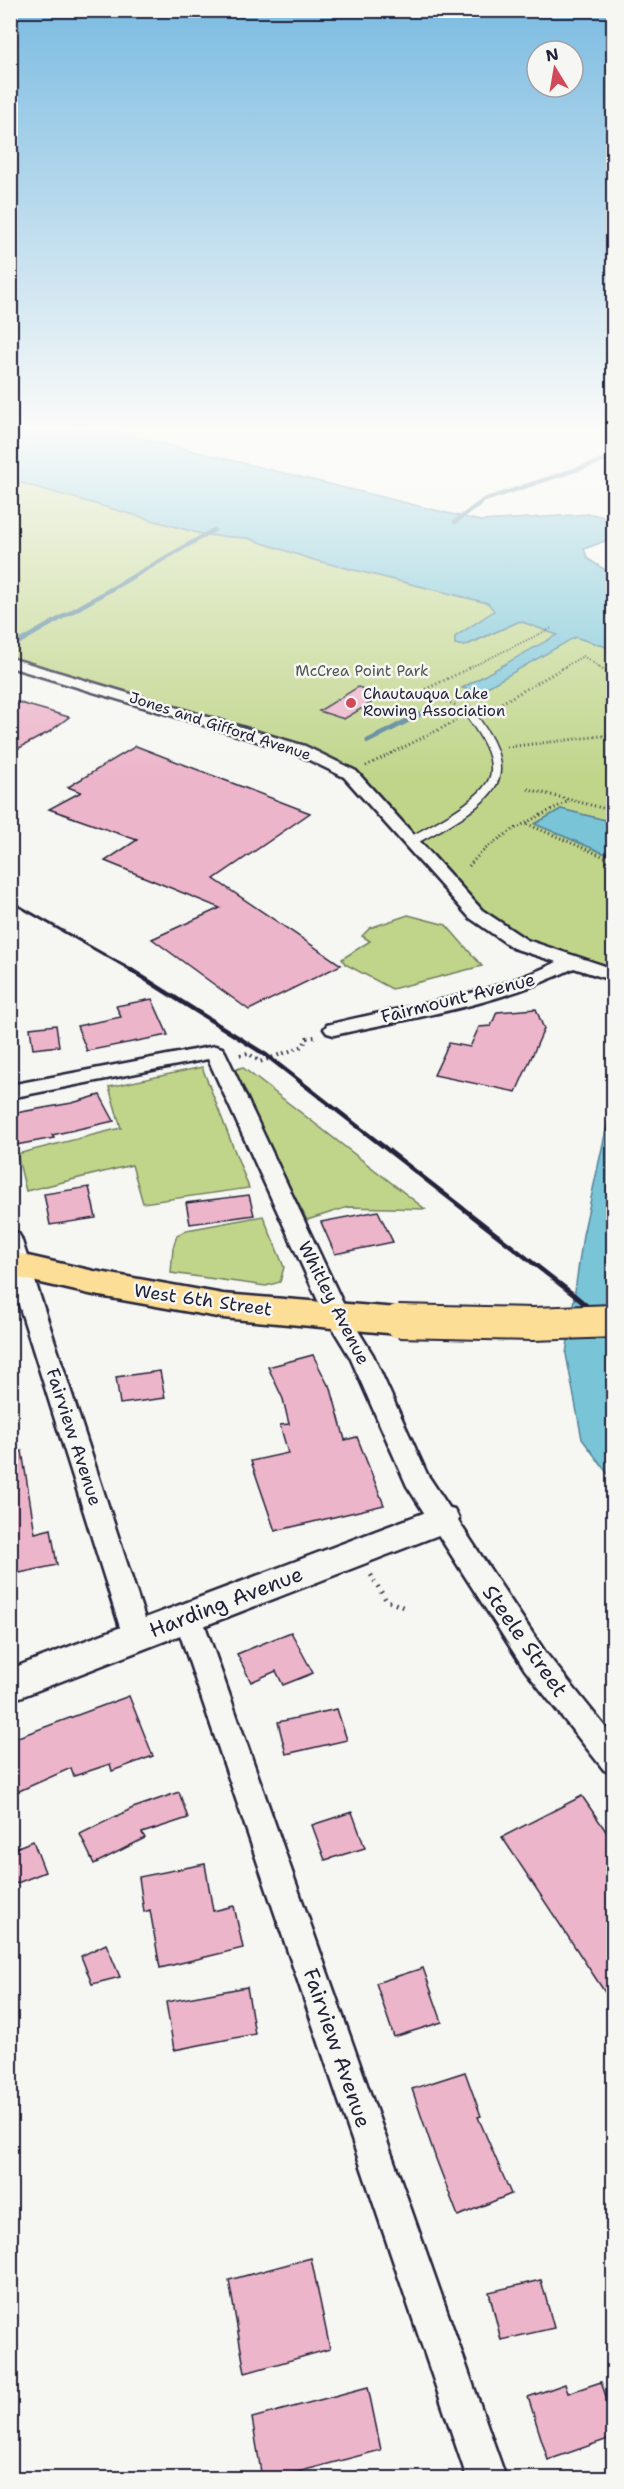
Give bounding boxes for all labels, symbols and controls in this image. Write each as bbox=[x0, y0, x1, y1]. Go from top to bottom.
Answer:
north arrow bbox=[525, 39, 585, 99]
text: N bbox=[544, 43, 560, 66]
park label: McCrea Point Park bbox=[295, 661, 429, 681]
place label: Chautauqua Lake Rowing Association bbox=[363, 684, 505, 721]
street label: Jones and Gifford Avenue bbox=[127, 687, 313, 765]
marker: Chautauqua Lake Rowing Association bbox=[344, 696, 358, 710]
street label: Fairmount Avenue bbox=[378, 967, 538, 1029]
street label: Whitley Avenue bbox=[293, 1237, 375, 1369]
street label: West 6th Street bbox=[132, 1278, 274, 1322]
street label: Fairview Avenue bbox=[40, 1365, 108, 1509]
street label: Harding Avenue bbox=[145, 1560, 307, 1644]
street label: Steele Street bbox=[476, 1580, 574, 1702]
street label: Fairview Avenue bbox=[297, 1965, 377, 2131]

